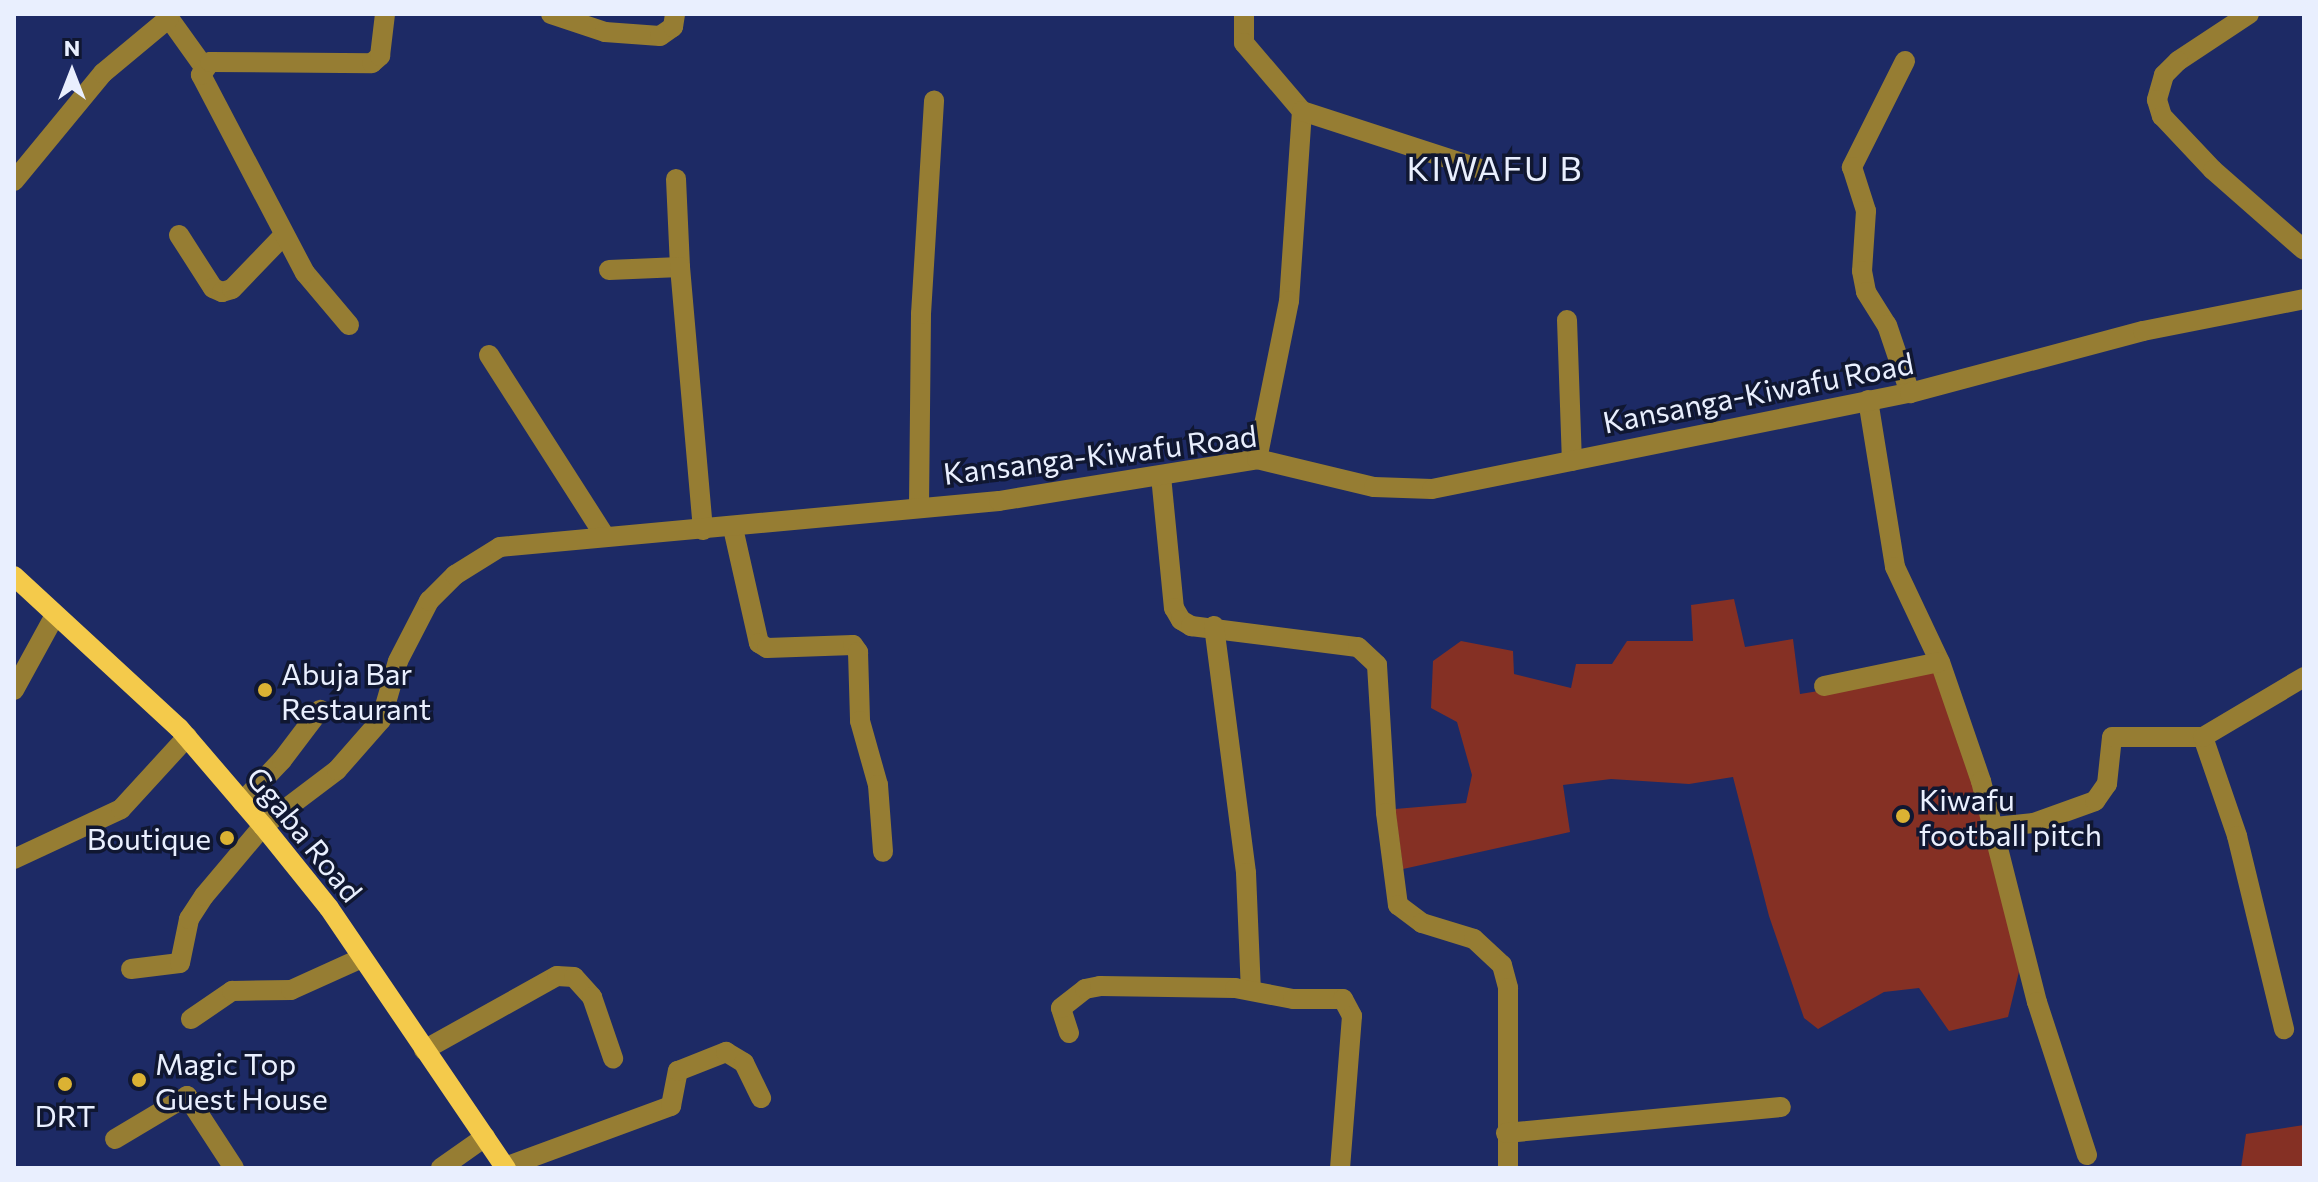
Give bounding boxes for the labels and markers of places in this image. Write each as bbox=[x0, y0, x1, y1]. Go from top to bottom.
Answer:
place label: Abuja Bar Restaurant bbox=[281, 655, 431, 726]
marker: Abuja Bar Restaurant bbox=[256, 681, 274, 699]
place label: Kiwafu football pitch bbox=[1919, 781, 2102, 852]
marker: Kiwafu football pitch bbox=[1894, 807, 1912, 825]
place label: Boutique bbox=[87, 820, 211, 856]
marker: Boutique bbox=[218, 829, 236, 847]
place label: Magic Top Guest House bbox=[155, 1045, 328, 1116]
marker: Magic Top Guest House bbox=[130, 1071, 148, 1089]
marker: DRT bbox=[56, 1075, 74, 1093]
place label: DRT bbox=[35, 1097, 95, 1133]

